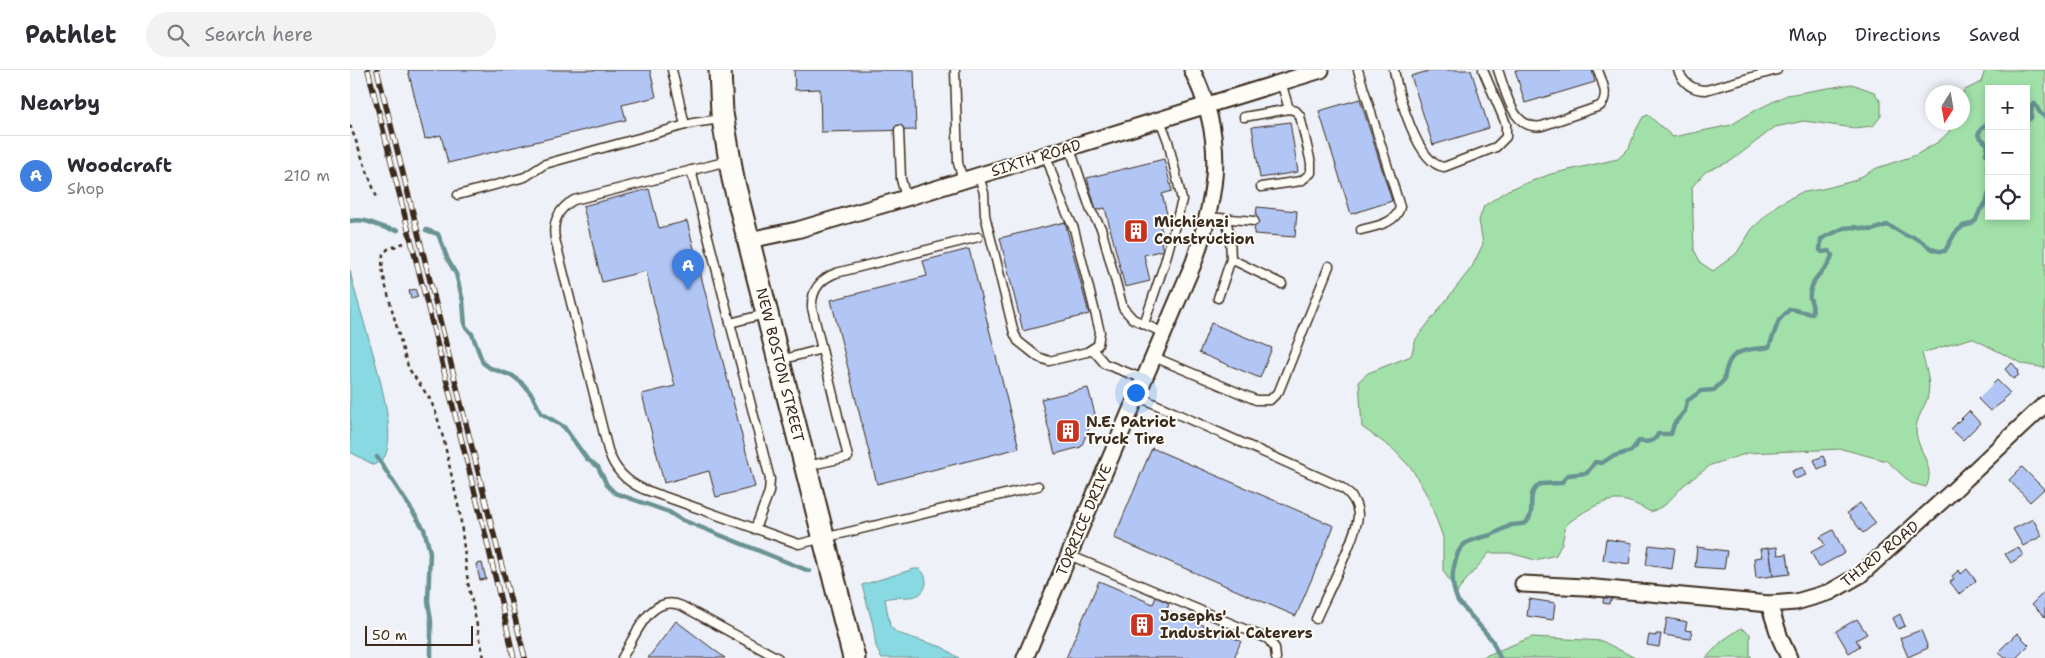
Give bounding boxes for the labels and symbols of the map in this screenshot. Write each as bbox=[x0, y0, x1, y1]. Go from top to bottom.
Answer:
north arrow bbox=[1925, 85, 1970, 130]
street label: SIXTH ROAD bbox=[989, 135, 1083, 181]
place label: Michienzi Construction bbox=[1154, 212, 1254, 249]
building icon: Michienzi Construction bbox=[1123, 218, 1149, 244]
pin: A bbox=[672, 249, 704, 290]
street label: NEW BOSTON STREET bbox=[751, 286, 809, 444]
your location bbox=[1123, 380, 1149, 406]
place label: N.E. Patriot Truck Tire bbox=[1086, 412, 1176, 449]
building icon: N.E. Patriot Truck Tire bbox=[1055, 418, 1081, 444]
street label: TORRICE DRIVE bbox=[1051, 461, 1117, 579]
street label: THIRD ROAD bbox=[1837, 516, 1923, 592]
place label: Josephs' Industrial Caterers bbox=[1160, 606, 1313, 643]
building icon: Josephs' Industrial Caterers bbox=[1129, 612, 1155, 638]
scale bar bbox=[365, 623, 472, 646]

